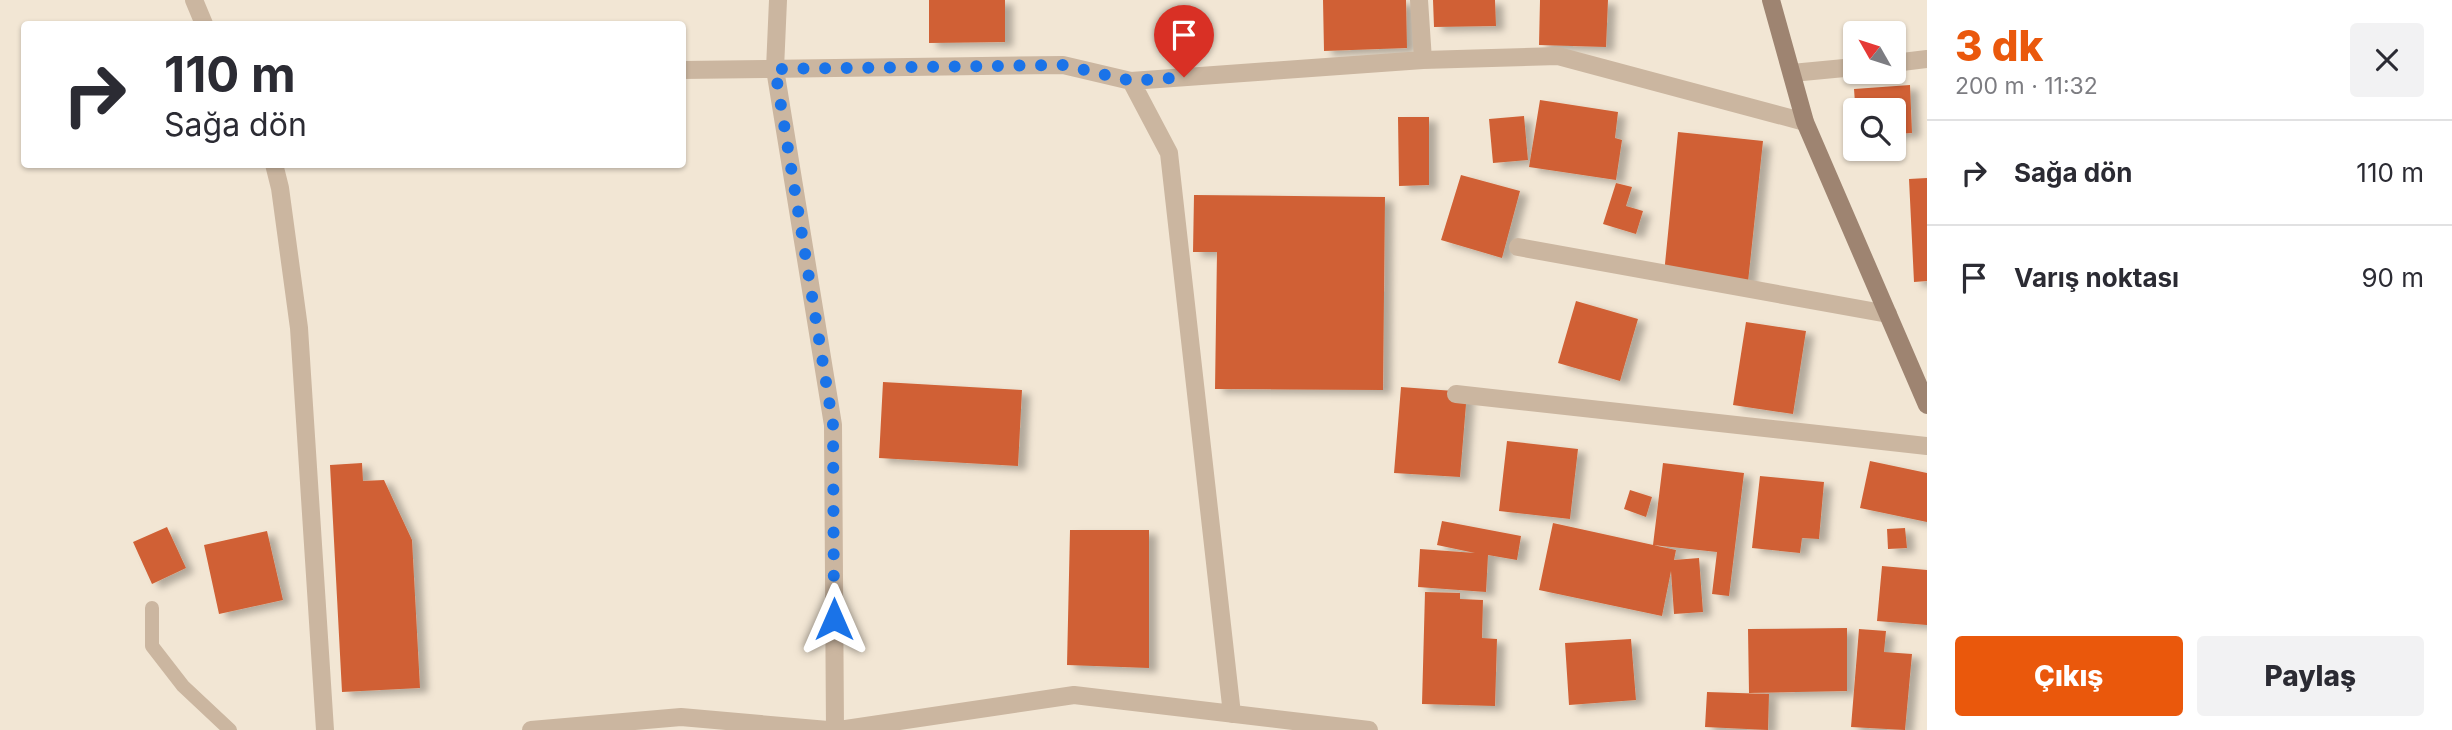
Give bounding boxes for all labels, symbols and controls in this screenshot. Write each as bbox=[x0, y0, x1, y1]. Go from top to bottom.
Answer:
pin bbox=[1154, 5, 1214, 77]
icon: arrive bbox=[1165, 16, 1203, 54]
text: 3 dk bbox=[1955, 20, 2043, 71]
north arrow bbox=[1843, 21, 1906, 84]
map controls bbox=[1843, 21, 1906, 161]
button: close bbox=[2350, 23, 2424, 97]
text: 110 m bbox=[164, 45, 296, 104]
icon: right bbox=[49, 49, 140, 140]
text: 200 m · 11:32 bbox=[1955, 72, 2098, 100]
button: search bbox=[1843, 98, 1906, 161]
text: Sağa dön bbox=[164, 105, 307, 144]
icon: right bbox=[1955, 154, 1993, 192]
text: Sağa dön bbox=[2014, 157, 2132, 188]
text: 110 m bbox=[2356, 157, 2424, 188]
icon: arrive bbox=[1955, 259, 1993, 297]
text: Varış noktası bbox=[2014, 262, 2179, 293]
text: 90 m bbox=[2361, 262, 2424, 293]
position arrow bbox=[797, 582, 871, 656]
button: Çıkış bbox=[1955, 636, 2183, 716]
button: Paylaş bbox=[2197, 636, 2424, 716]

